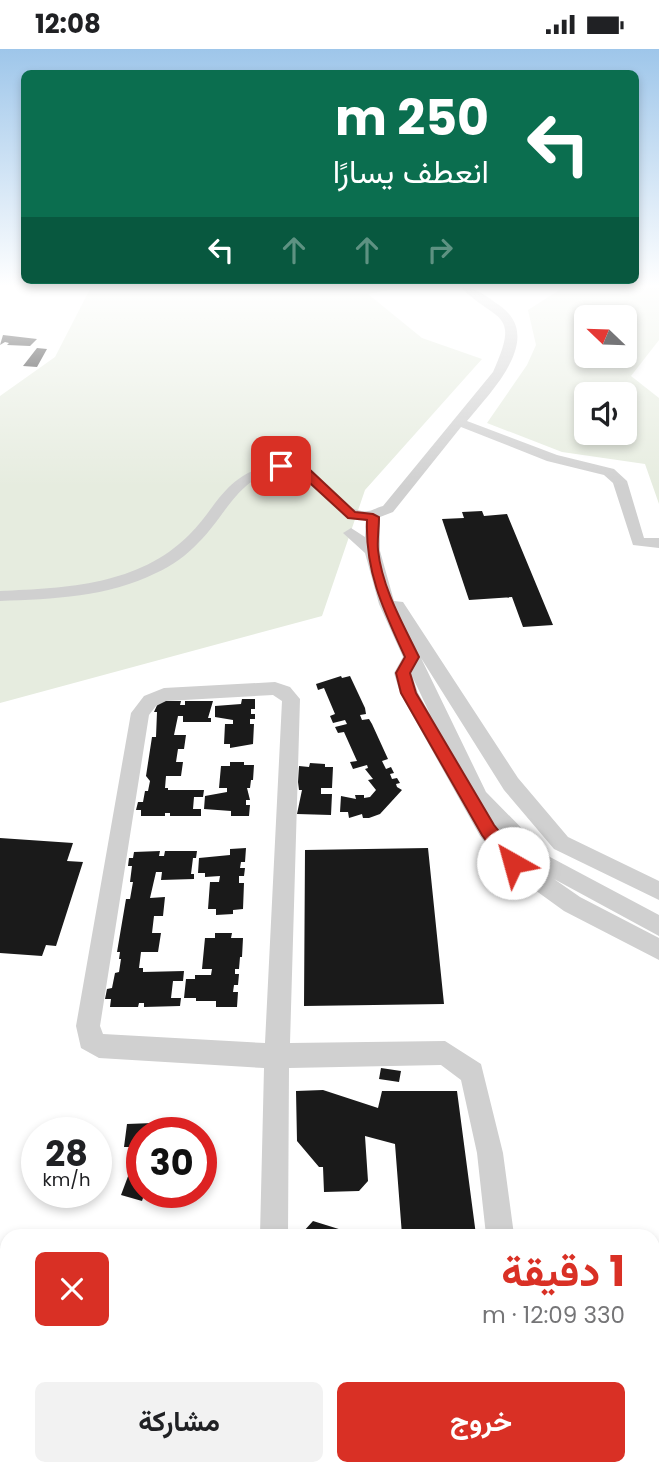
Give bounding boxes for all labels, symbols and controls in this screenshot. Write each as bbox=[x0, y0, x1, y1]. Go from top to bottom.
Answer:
text: 12:08 bbox=[35, 6, 101, 42]
text: 250 m bbox=[335, 84, 489, 152]
icon: left bbox=[513, 98, 604, 189]
text: انعطف يسارًا bbox=[333, 149, 489, 194]
icon: left bbox=[202, 231, 240, 269]
icon: ahead bbox=[275, 231, 313, 269]
icon: ahead bbox=[348, 231, 386, 269]
icon: right bbox=[421, 231, 459, 269]
north arrow bbox=[574, 305, 637, 367]
map controls bbox=[574, 305, 637, 445]
button: sound bbox=[574, 382, 637, 445]
pin bbox=[251, 436, 311, 496]
icon: arrive bbox=[262, 447, 300, 485]
position arrow bbox=[476, 826, 550, 900]
speed limit sign: 30 bbox=[126, 1117, 217, 1208]
text: 28 bbox=[45, 1129, 88, 1178]
text: km/h bbox=[43, 1167, 90, 1192]
text: 1 دقيقة bbox=[501, 1242, 625, 1301]
button: close bbox=[35, 1252, 109, 1326]
text: 330 m · 12:09 bbox=[482, 1299, 625, 1331]
button: مشاركة bbox=[35, 1382, 323, 1462]
button: خروج bbox=[337, 1382, 625, 1462]

